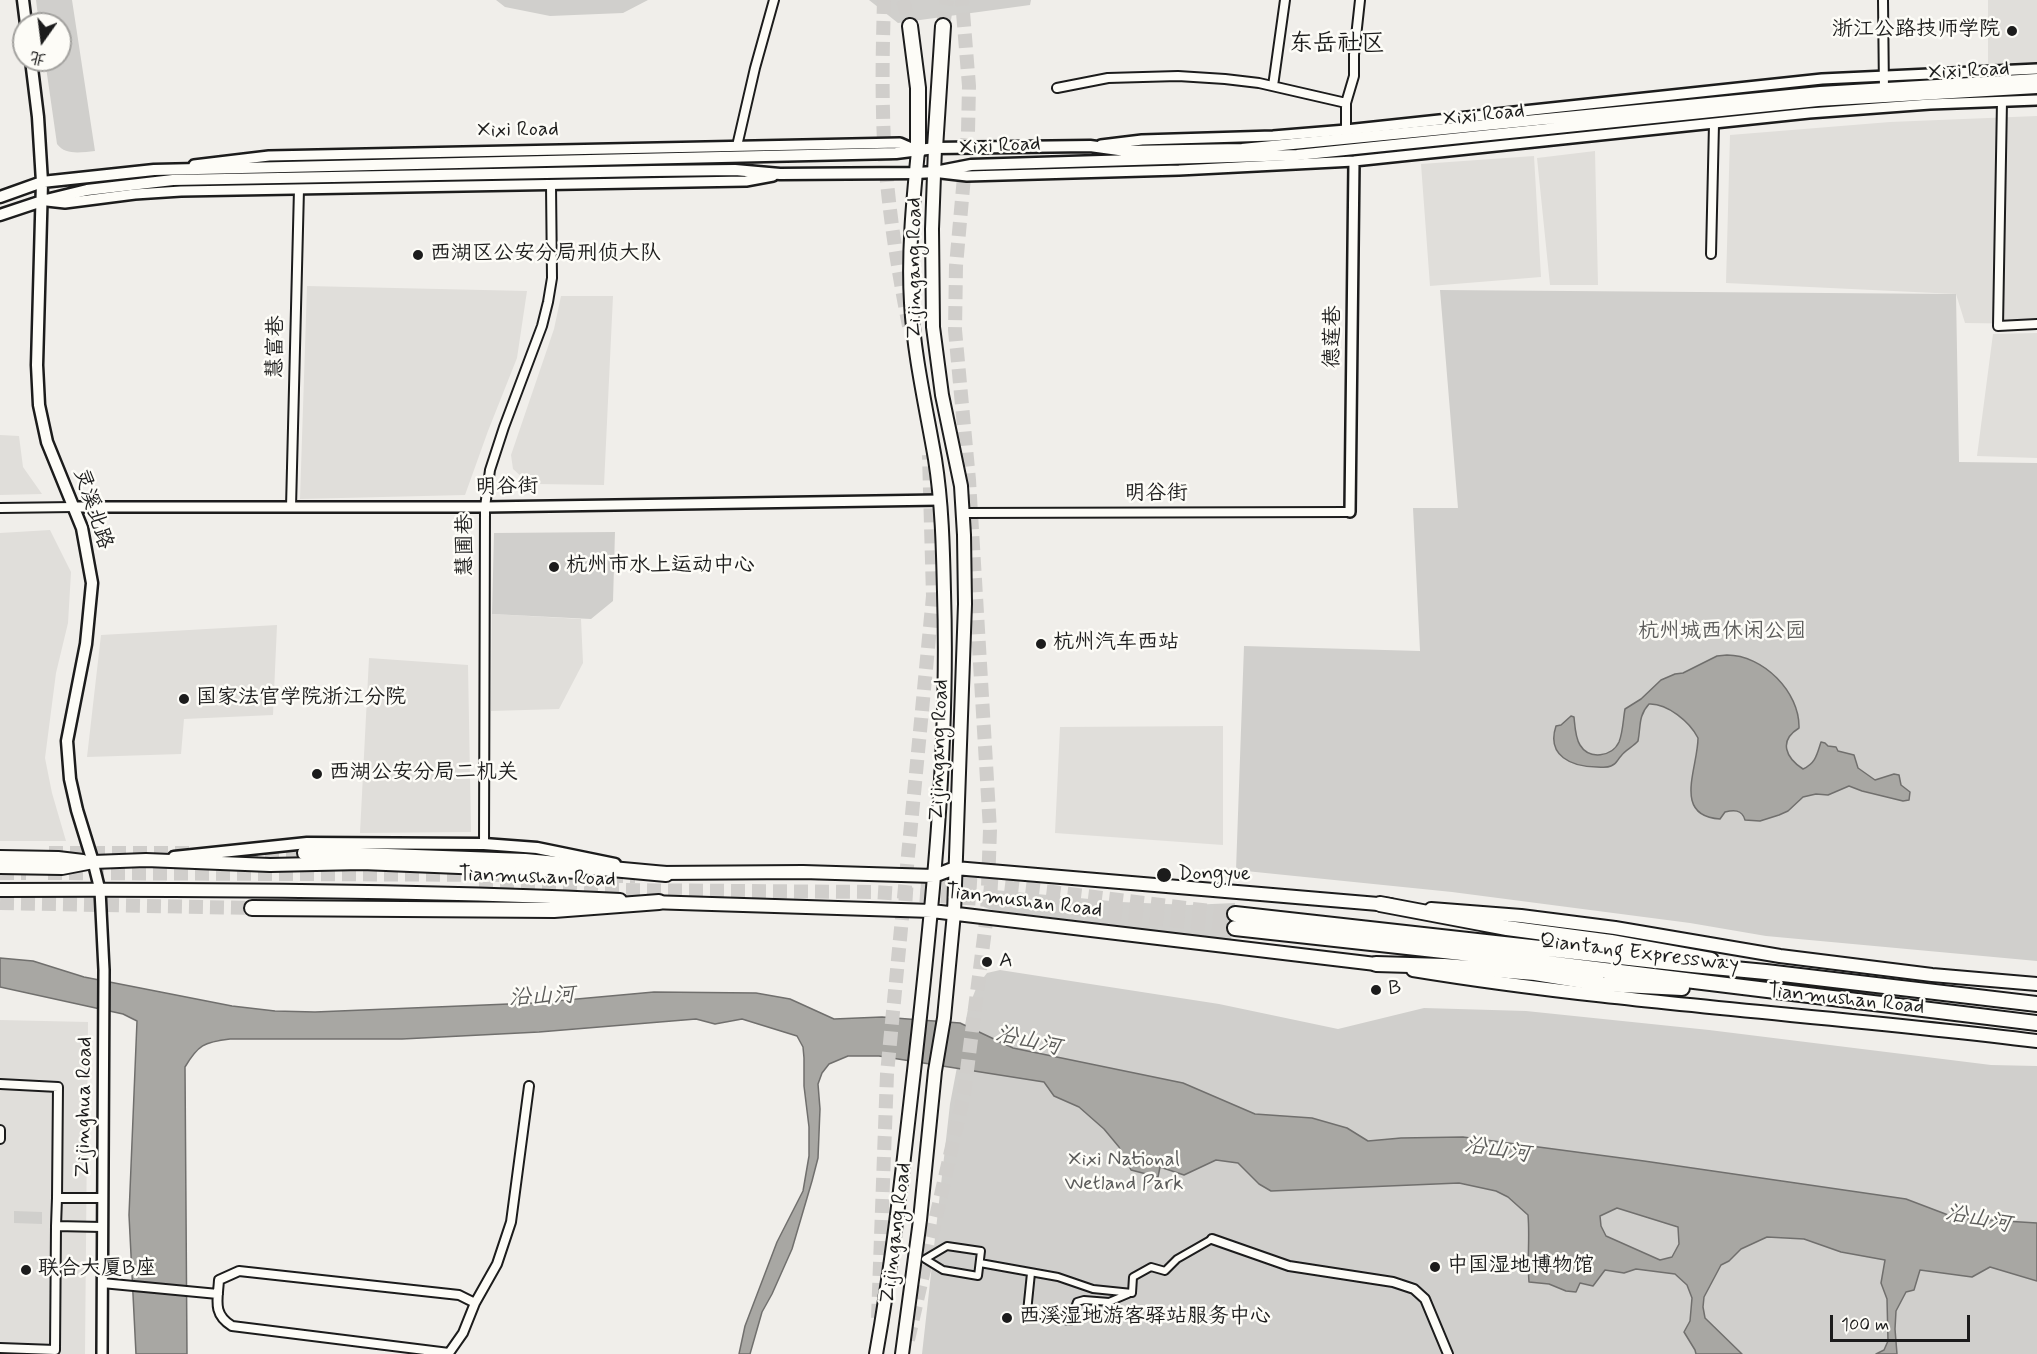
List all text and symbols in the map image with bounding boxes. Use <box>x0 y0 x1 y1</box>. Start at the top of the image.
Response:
north arrow <box>12 12 72 72</box>
place label: 浙江公路技师学院 <box>1832 18 2000 44</box>
marker: 浙江公路技师学院 <box>2005 24 2019 38</box>
district label: 东岳社区 <box>1289 31 1385 59</box>
text: 北 <box>28 46 48 70</box>
street label: Xixi Road <box>1928 57 2010 87</box>
street label: Xixi Road <box>1442 99 1526 133</box>
street label: Xixi Road <box>477 118 559 144</box>
street label: Xixi Road <box>959 132 1041 162</box>
street label: Zijingang Road <box>903 197 929 339</box>
place label: 西湖区公安分局刑侦大队 <box>430 242 661 268</box>
marker: 西湖区公安分局刑侦大队 <box>411 248 425 262</box>
street label: 德莲巷 <box>1321 305 1347 369</box>
street label: 慧富巷 <box>264 315 290 379</box>
street label: 灵溪北路 <box>67 465 117 553</box>
street label: 明谷街 <box>475 475 539 501</box>
street label: 明谷街 <box>1125 482 1187 508</box>
street label: 慧圃巷 <box>454 514 480 576</box>
place label: 杭州市水上运动中心 <box>566 554 755 580</box>
marker: 杭州市水上运动中心 <box>547 560 561 574</box>
park label: 杭州城西休闲公园 <box>1638 620 1806 646</box>
place label: 杭州汽车西站 <box>1053 631 1179 657</box>
marker: 杭州汽车西站 <box>1034 637 1048 651</box>
street label: Zijingang Road <box>925 679 955 821</box>
place label: 国家法官学院浙江分院 <box>196 686 406 712</box>
marker: 国家法官学院浙江分院 <box>177 692 191 706</box>
place label: 西湖公安分局二机关 <box>329 761 518 787</box>
marker: 西湖公安分局二机关 <box>310 767 324 781</box>
place label: Dongyue <box>1178 862 1251 888</box>
street label: Tianmushan Road <box>458 863 616 893</box>
marker: Dongyue <box>1155 866 1173 884</box>
street label: Tianmushan Road <box>944 880 1104 924</box>
street label: Qiantang Expressway <box>1538 929 1740 979</box>
place label: A <box>999 949 1013 975</box>
marker: A <box>980 955 994 969</box>
place label: B <box>1388 977 1401 1003</box>
street label: Tianmushan Road <box>1766 979 1926 1021</box>
water label: 沿山河 <box>508 983 576 1013</box>
marker: B <box>1369 983 1383 997</box>
water label: 沿山河 <box>993 1022 1063 1062</box>
street label: Zijinghua Road <box>71 1036 99 1178</box>
water label: 沿山河 <box>1462 1133 1532 1169</box>
park label: Xixi National Wetland Park <box>1065 1148 1183 1198</box>
street label: Zijingang Road <box>876 1161 918 1305</box>
water label: 沿山河 <box>1943 1201 2013 1239</box>
place label: 中国湿地博物馆 <box>1447 1254 1594 1280</box>
place label: 联合大厦B座 <box>38 1257 156 1283</box>
marker: 中国湿地博物馆 <box>1428 1260 1442 1274</box>
marker: 联合大厦B座 <box>19 1263 33 1277</box>
scale bar <box>1833 1303 1972 1341</box>
place label: 西溪湿地游客驿站服务中心 <box>1019 1305 1271 1331</box>
marker: 西溪湿地游客驿站服务中心 <box>1000 1311 1014 1325</box>
text: 100 m <box>1841 1313 1889 1337</box>

